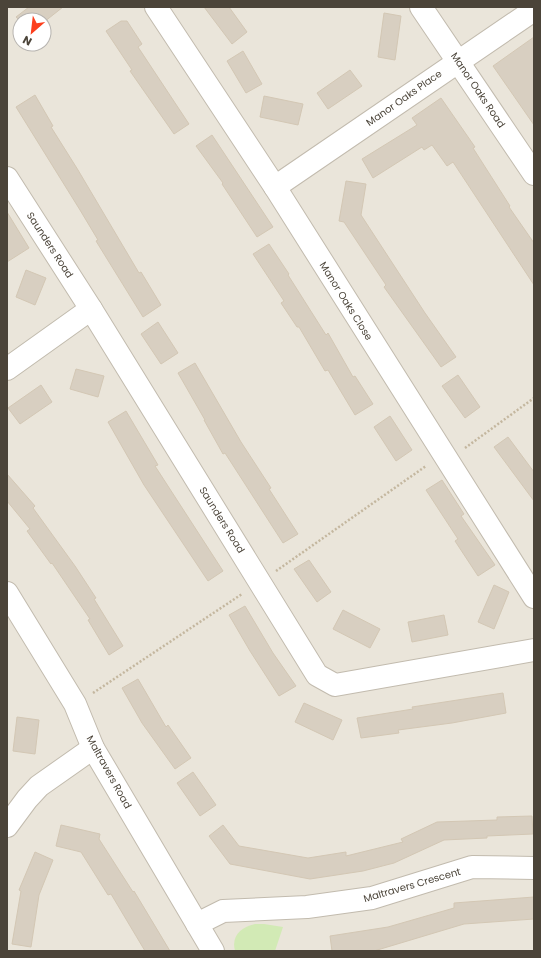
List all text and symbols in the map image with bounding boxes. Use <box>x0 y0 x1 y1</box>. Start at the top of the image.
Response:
north arrow <box>12 12 52 52</box>
text: N <box>20 32 35 50</box>
street label: Manor Oaks Road <box>447 49 509 131</box>
street label: Manor Oaks Place <box>363 66 445 130</box>
street label: Saunders Road <box>23 209 77 281</box>
street label: Manor Oaks Close <box>316 259 376 343</box>
street label: Saunders Road <box>195 484 249 556</box>
street label: Maltravers Road <box>83 733 135 811</box>
street label: Maltravers Crescent <box>362 864 463 906</box>

